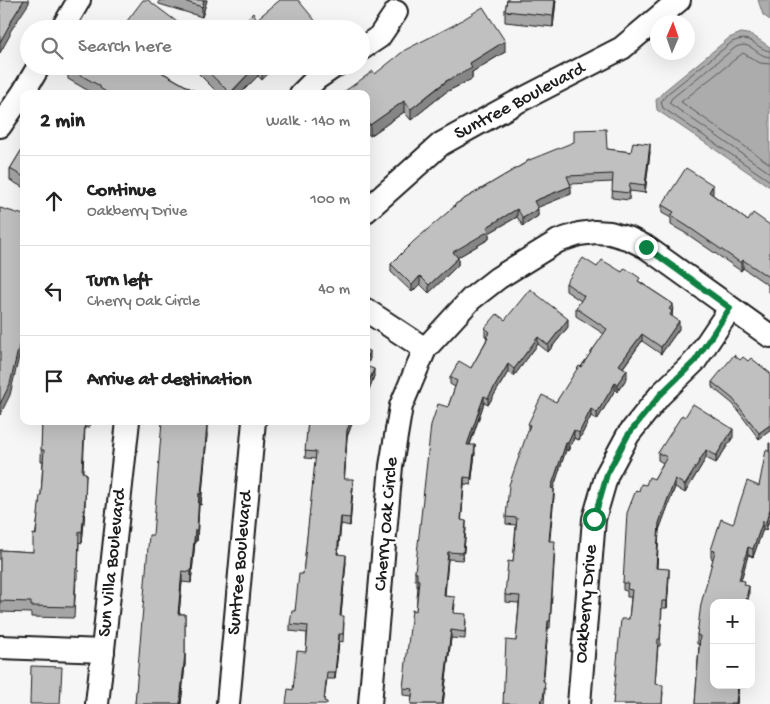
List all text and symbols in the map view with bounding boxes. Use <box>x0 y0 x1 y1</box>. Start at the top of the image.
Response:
north arrow <box>650 15 695 60</box>
search box <box>20 20 370 75</box>
icon: search <box>38 34 66 62</box>
text: Search here <box>78 36 172 59</box>
street label: Suntree Boulevard <box>451 57 591 146</box>
text: 2 min <box>40 110 85 135</box>
text: Walk · 140 m <box>266 113 350 132</box>
text: Continue <box>87 180 156 203</box>
icon: ahead <box>40 187 68 215</box>
text: 100 m <box>310 191 350 210</box>
text: Oakberry Drive <box>87 203 187 222</box>
route end <box>635 236 658 259</box>
text: Turn left <box>87 270 151 293</box>
icon: left <box>40 277 68 305</box>
text: 40 m <box>318 281 350 300</box>
text: Cherry Oak Circle <box>87 293 200 312</box>
icon: arrive <box>40 367 68 395</box>
text: Arrive at destination <box>87 369 251 392</box>
street label: Cherry Oak Circle <box>370 456 404 592</box>
street label: Sun Villa Boulevard <box>94 486 132 638</box>
street label: Suntree Boulevard <box>223 488 259 636</box>
route start <box>583 508 606 531</box>
street label: Oakberry Drive <box>570 544 604 664</box>
map controls <box>710 599 755 689</box>
button: + <box>710 599 755 644</box>
button: − <box>710 644 755 689</box>

